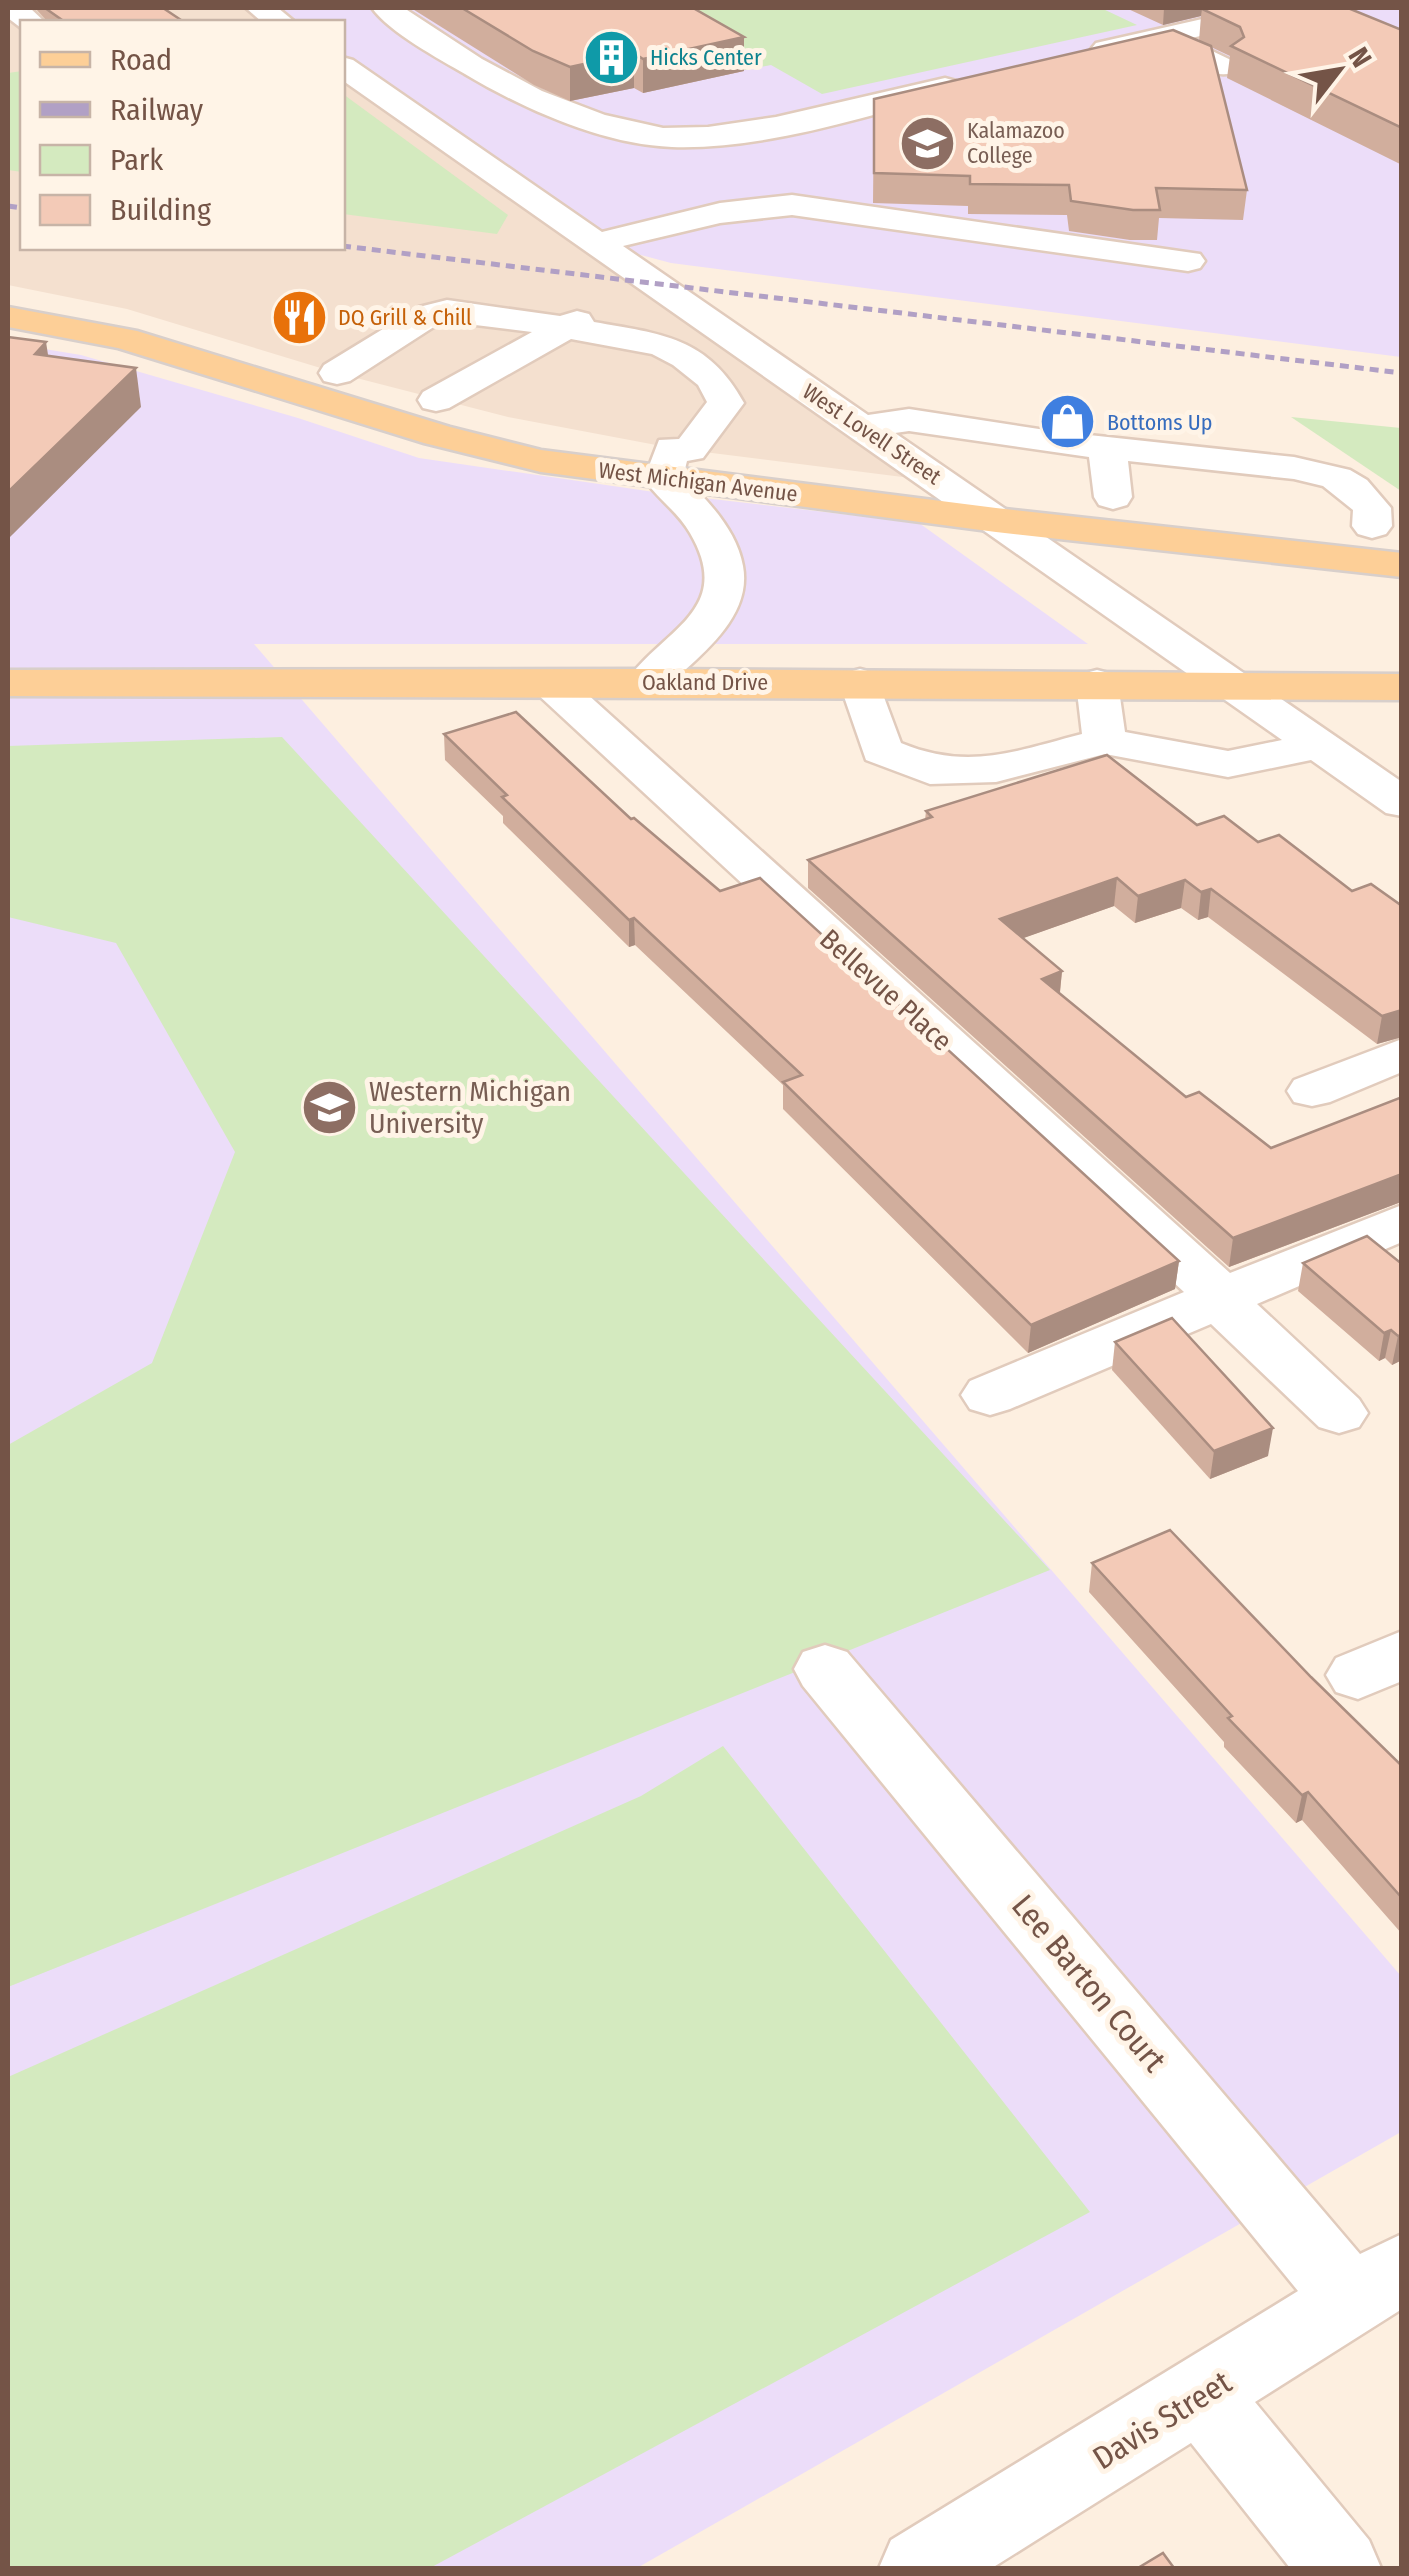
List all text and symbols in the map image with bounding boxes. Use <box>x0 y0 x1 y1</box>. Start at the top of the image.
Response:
legend <box>20 20 345 250</box>
north arrow <box>1289 20 1389 120</box>
building icon: Hicks Center <box>581 27 641 87</box>
text: Road <box>110 42 172 78</box>
text: N <box>1342 42 1378 73</box>
place label: Hicks Center <box>650 44 762 71</box>
text: Railway <box>110 92 204 128</box>
school or university icon: Kalamazoo College <box>898 113 958 173</box>
place label: Kalamazoo College <box>967 117 1065 169</box>
text: Park <box>110 142 163 178</box>
text: Building <box>110 192 212 228</box>
restaurant icon: DQ Grill & Chill <box>269 287 329 347</box>
place label: DQ Grill & Chill <box>338 304 472 331</box>
street label: West Lovell Street <box>798 378 947 491</box>
shop icon: Bottoms Up <box>1038 392 1098 452</box>
place label: Bottoms Up <box>1107 409 1212 436</box>
street label: West Michigan Avenue <box>597 456 799 508</box>
street label: Oakland Drive <box>642 669 768 696</box>
street label: Bellevue Place <box>813 922 959 1058</box>
place label: Western Michigan University <box>369 1075 571 1140</box>
school or university icon: Western Michigan University <box>300 1077 360 1137</box>
street label: Lee Barton Court <box>1004 1887 1174 2079</box>
street label: Davis Street <box>1086 2362 1239 2477</box>

